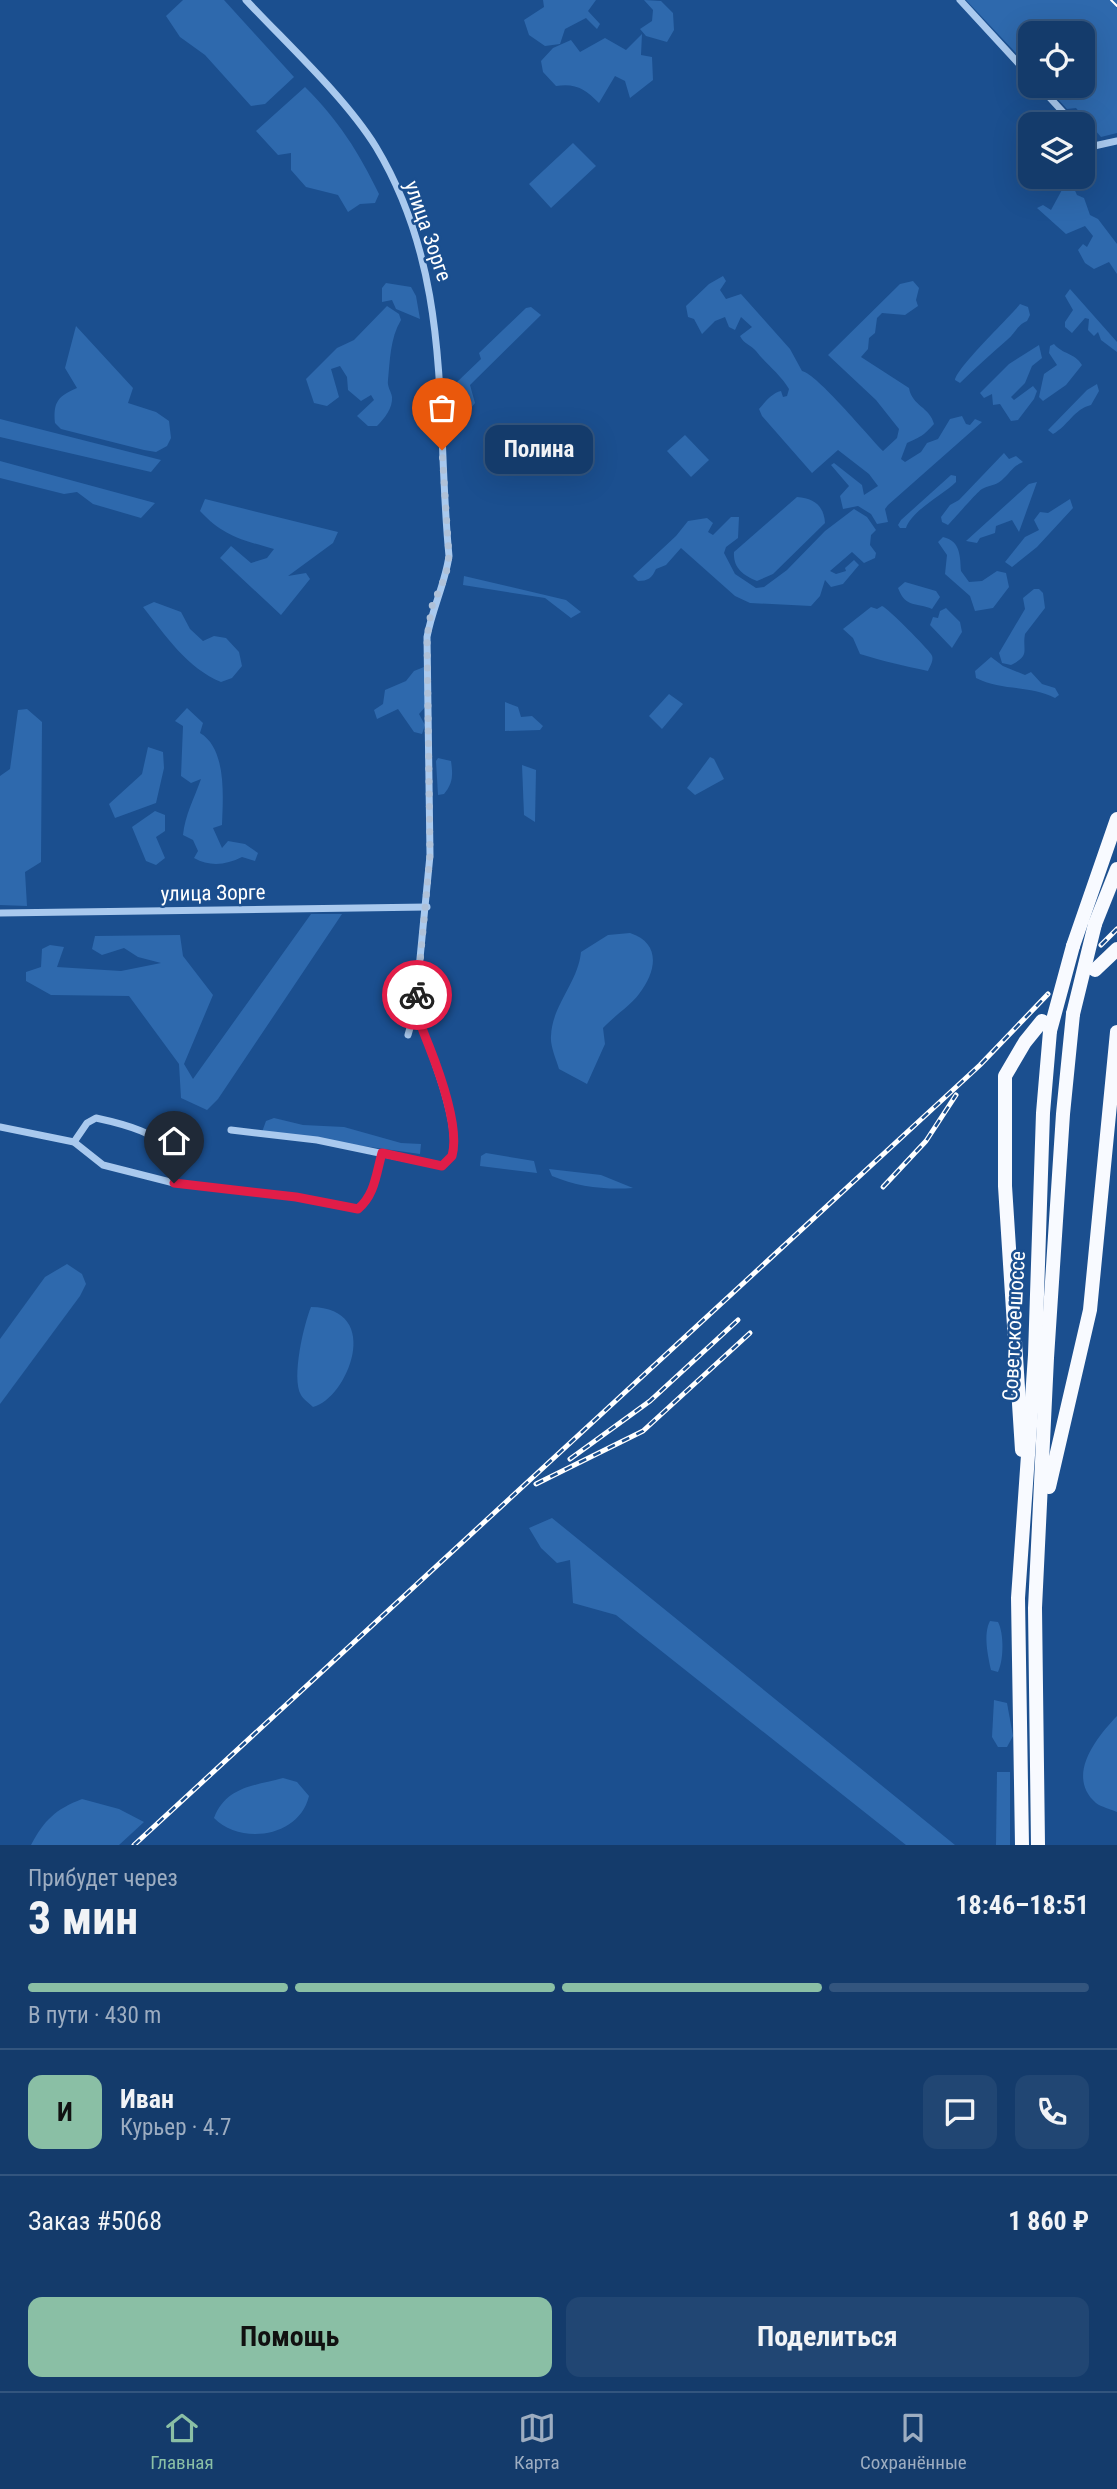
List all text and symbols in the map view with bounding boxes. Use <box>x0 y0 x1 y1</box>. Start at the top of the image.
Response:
map controls <box>1018 21 1095 189</box>
button: locate <box>1018 21 1095 98</box>
button: layers <box>1018 112 1095 189</box>
street label: улица Зорге <box>400 178 456 285</box>
pin <box>412 378 472 450</box>
icon: bag <box>423 389 461 427</box>
callout: Полина <box>484 426 592 475</box>
text: Полина <box>504 436 574 463</box>
street label: улица Зорге <box>160 880 266 906</box>
courier <box>382 960 452 1030</box>
icon: bike <box>398 976 436 1014</box>
pin <box>144 1111 204 1183</box>
icon: home <box>155 1122 193 1160</box>
street label: Советское шоссе <box>998 1250 1030 1402</box>
text: Прибудет через <box>28 1865 178 1892</box>
text: 18:46–18:51 <box>955 1890 1089 1920</box>
text: 3 мин <box>28 1891 138 1945</box>
text: В пути · 430 m <box>28 2002 161 2029</box>
button: chat <box>923 2075 997 2149</box>
button: phone <box>1015 2075 1089 2149</box>
text: Иван <box>120 2084 174 2114</box>
text: И <box>57 2097 73 2127</box>
text: Курьер · 4.7 <box>120 2114 231 2141</box>
text: Заказ #5068 <box>28 2206 162 2236</box>
text: 1 860 ₽ <box>1008 2206 1089 2236</box>
button: Помощь <box>28 2297 552 2377</box>
button: Поделиться <box>566 2297 1089 2377</box>
tab: Главная <box>150 2409 214 2474</box>
tab: Карта <box>514 2409 560 2474</box>
tab: Сохранённые <box>860 2409 967 2474</box>

